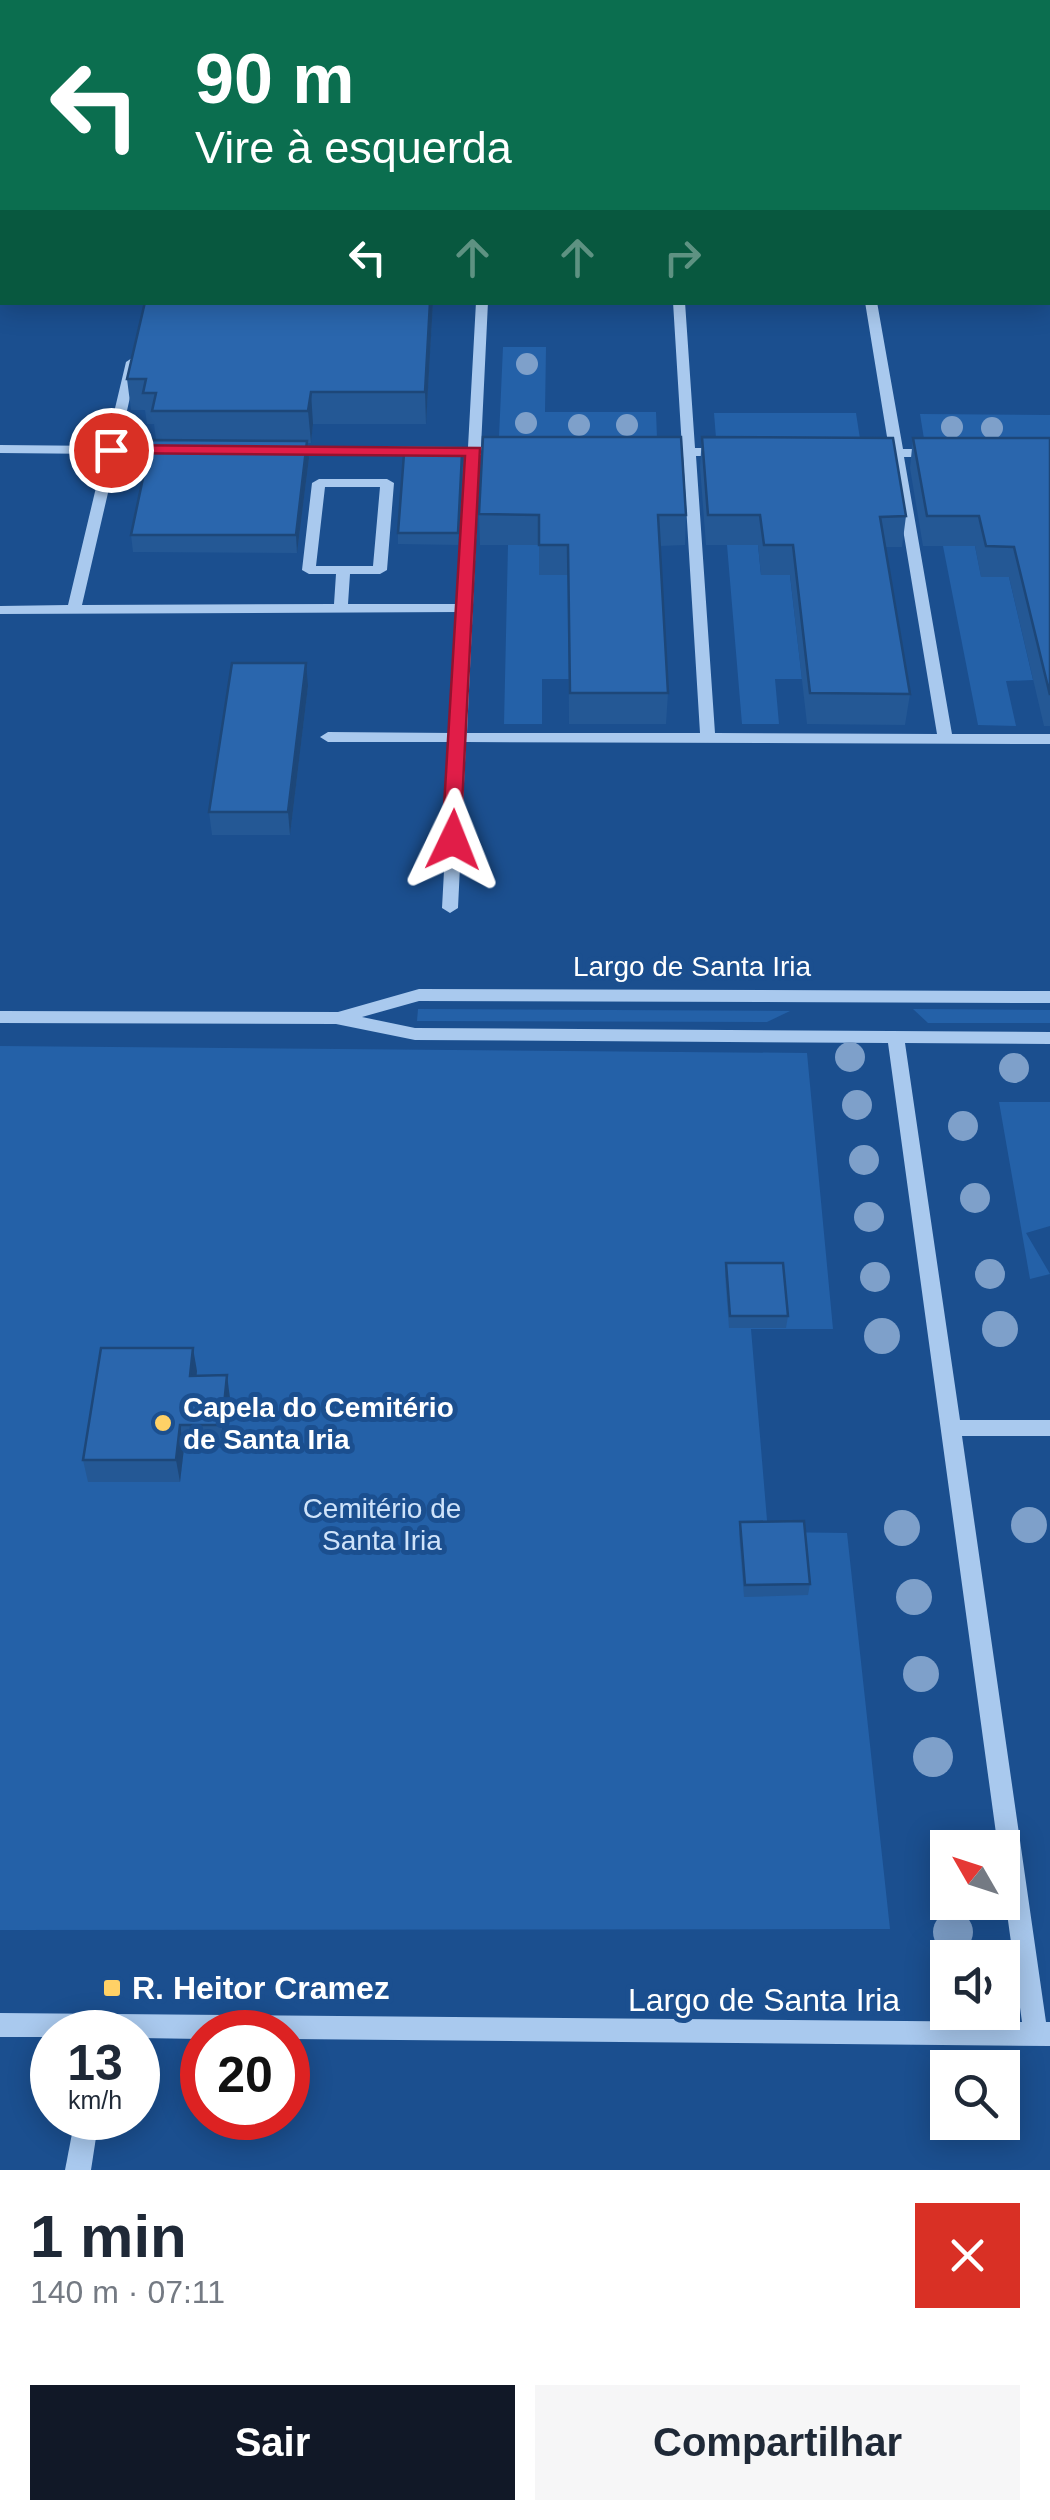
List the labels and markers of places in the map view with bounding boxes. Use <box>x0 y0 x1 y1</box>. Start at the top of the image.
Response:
pin <box>69 408 154 493</box>
place label: Capela do Cemitério de Santa Iria <box>183 1392 454 1455</box>
marker: Capela do Cemitério de Santa Iria <box>152 1412 174 1434</box>
place label: R. Heitor Cramez <box>132 1970 390 2006</box>
marker: R. Heitor Cramez <box>101 1977 123 1999</box>

